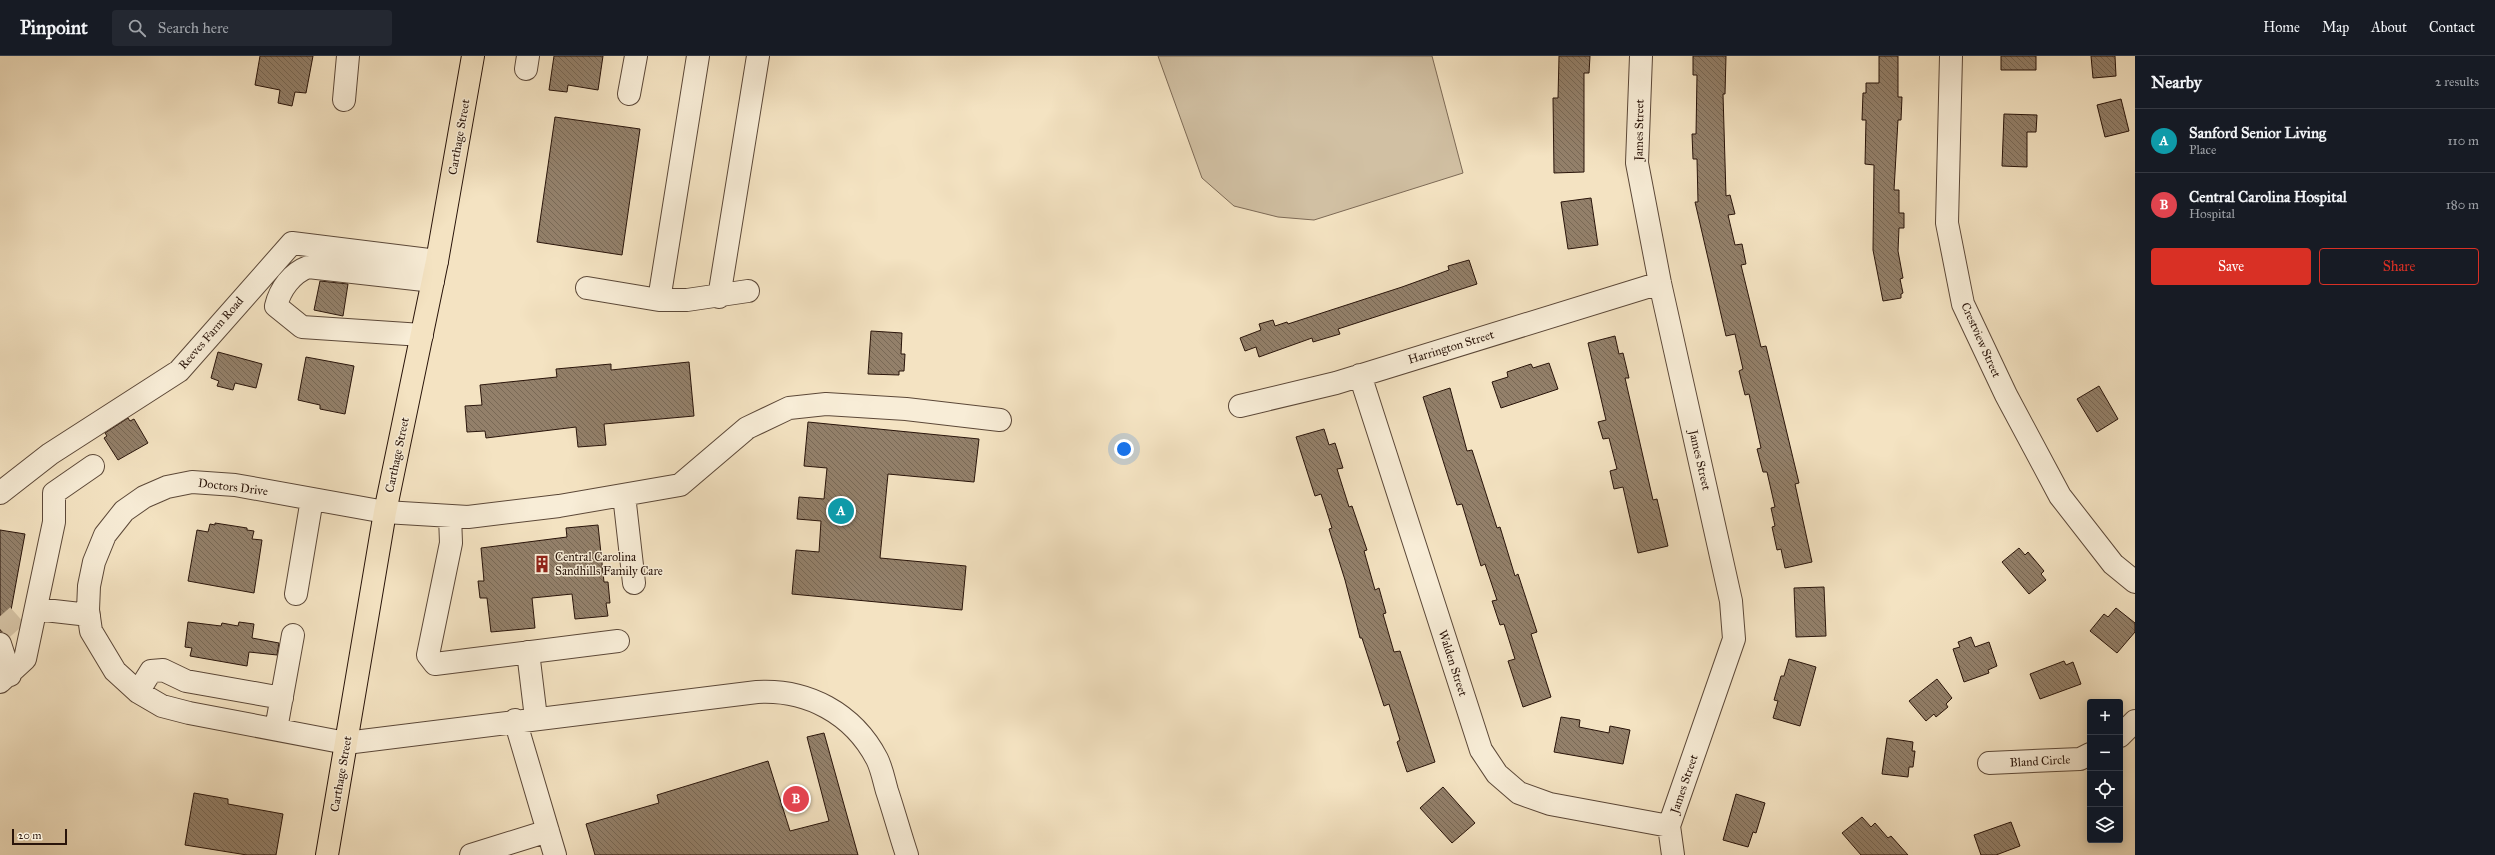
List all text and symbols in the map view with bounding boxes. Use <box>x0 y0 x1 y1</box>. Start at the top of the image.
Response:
search box <box>112 10 392 46</box>
text: Pinpoint <box>20 16 88 39</box>
icon: search <box>126 17 148 39</box>
text: Search here <box>158 19 229 37</box>
text: Home <box>2263 19 2300 36</box>
text: Map <box>2322 19 2349 36</box>
text: About <box>2371 19 2407 36</box>
text: Contact <box>2429 19 2475 36</box>
text: Nearby <box>2151 72 2202 93</box>
text: 2 results <box>2435 74 2479 90</box>
street label: Carthage Street <box>445 97 474 176</box>
street label: James Street <box>1631 98 1648 163</box>
text: Sanford Senior Living <box>2189 124 2326 142</box>
text: A <box>2160 133 2168 149</box>
text: 110 m <box>2447 133 2479 149</box>
text: Place <box>2189 142 2216 158</box>
text: Central Carolina Hospital <box>2189 188 2347 206</box>
text: B <box>2160 197 2168 213</box>
text: 180 m <box>2446 197 2479 213</box>
text: Hospital <box>2189 206 2235 222</box>
button: Save <box>2151 248 2311 285</box>
button: Share <box>2319 248 2479 285</box>
street label: Reeves Farm Road <box>176 294 246 372</box>
street label: Crestview Street <box>1958 300 2004 380</box>
street label: Harrington Street <box>1406 327 1497 368</box>
street label: Carthage Street <box>382 415 413 494</box>
street label: James Street <box>1685 427 1714 492</box>
your location <box>1114 439 1134 459</box>
street label: Doctors Drive <box>197 476 269 498</box>
pin: A <box>828 496 854 526</box>
place label: Central Carolina Sandhills Family Care <box>555 550 663 578</box>
building icon: Central Carolina Sandhills Family Care <box>532 554 552 574</box>
street label: Walden Street <box>1436 628 1471 699</box>
map controls <box>2087 699 2123 843</box>
button: + <box>2087 699 2123 735</box>
street label: Carthage Street <box>327 734 356 813</box>
button: − <box>2087 735 2123 771</box>
street label: James Street <box>1667 752 1702 818</box>
street label: Bland Circle <box>2009 752 2071 770</box>
button: locate <box>2087 771 2123 807</box>
pin: B <box>783 784 809 814</box>
button: layers <box>2087 807 2123 843</box>
scale bar <box>12 827 67 846</box>
text: 20 m <box>18 829 41 842</box>

